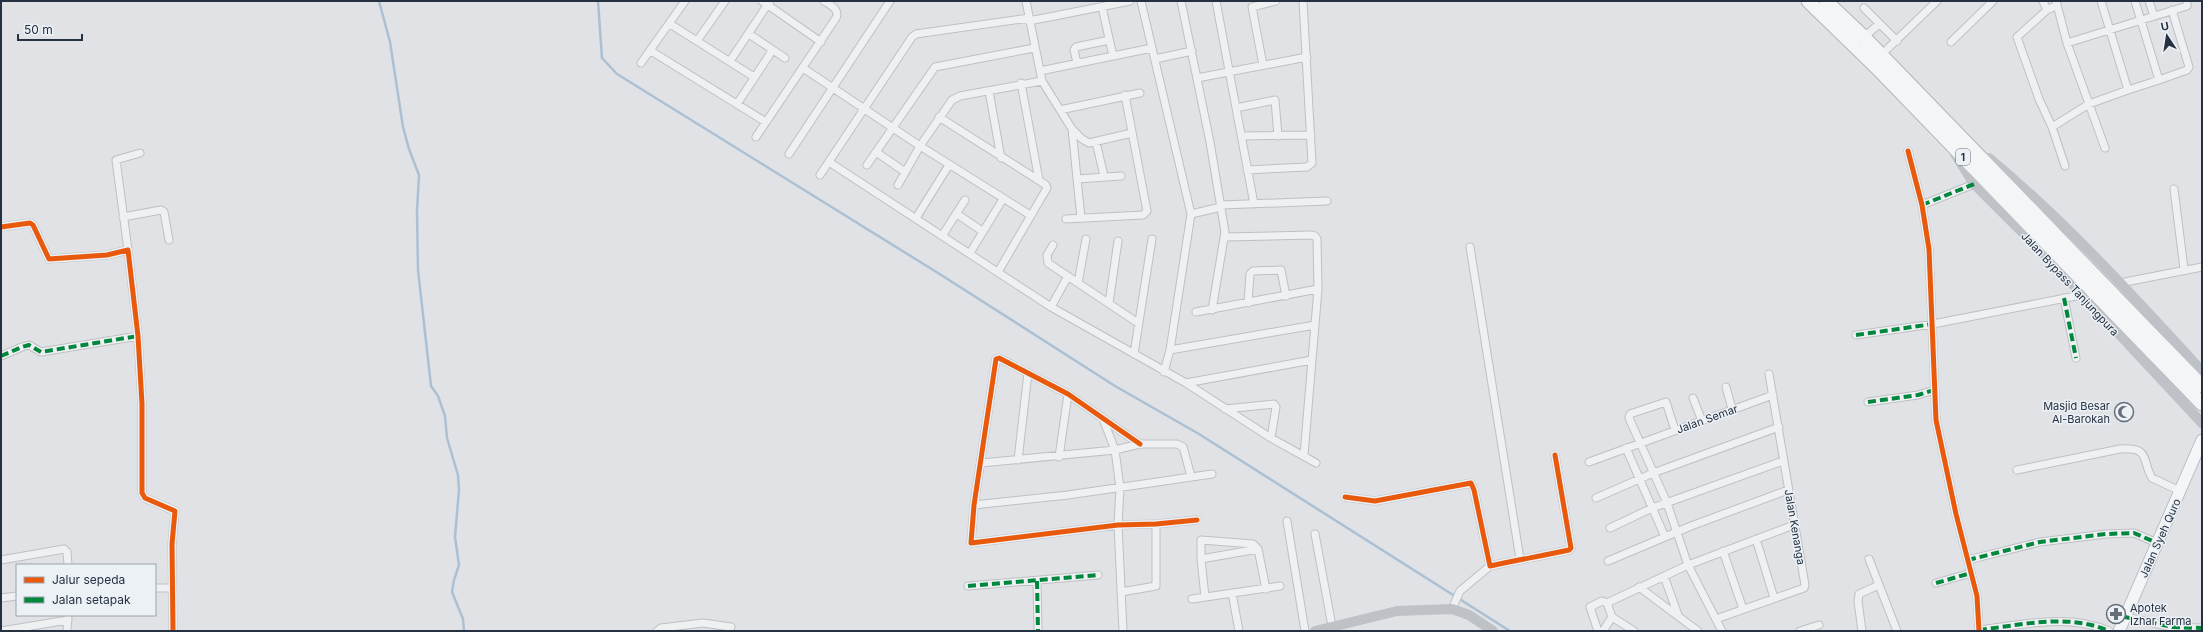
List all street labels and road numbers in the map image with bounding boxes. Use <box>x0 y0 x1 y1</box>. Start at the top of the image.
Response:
road number: 1 <box>1956 149 1970 165</box>
street label: Jalan Bypass Tanjungpura <box>2018 229 2122 339</box>
street label: Jalan Semar <box>1674 401 1740 437</box>
street label: Jalan Kenanga <box>1781 488 1809 566</box>
street label: Jalan Syeh Quro <box>2136 496 2184 580</box>

